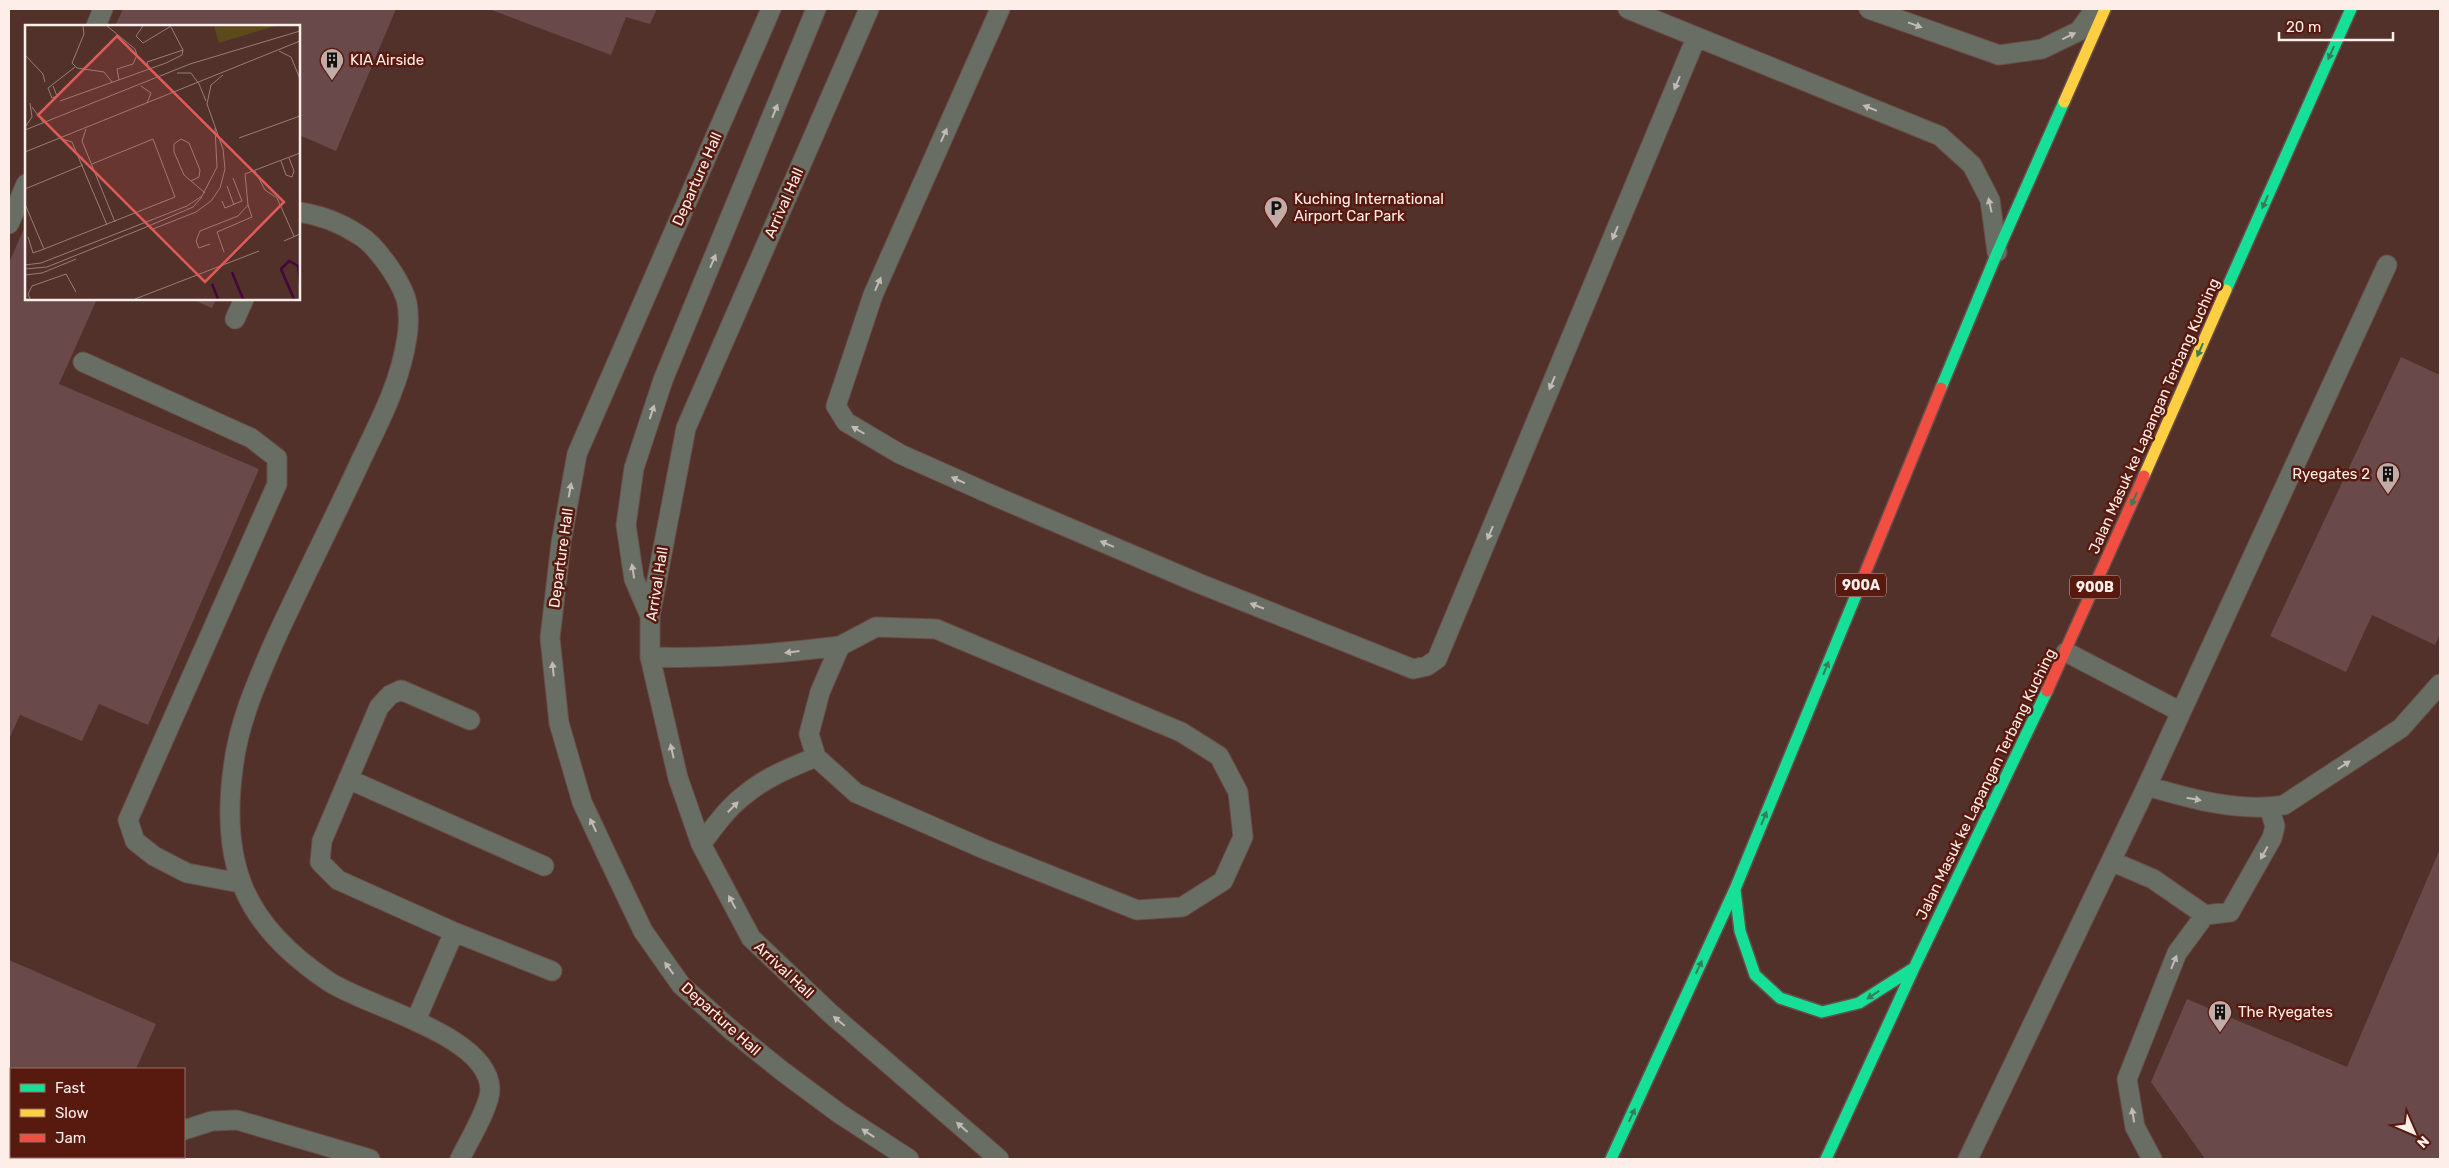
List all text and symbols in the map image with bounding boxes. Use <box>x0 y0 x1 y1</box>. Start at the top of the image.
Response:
scale bar <box>2279 10 2393 42</box>
text: 20 m <box>2286 18 2321 36</box>
one-way arrow <box>1908 21 1923 29</box>
inset map <box>25 25 300 300</box>
one-way arrow <box>2062 32 2076 40</box>
one-way arrow <box>2327 46 2335 60</box>
building icon: KIA Airside <box>319 47 345 81</box>
place label: KIA Airside <box>350 51 424 69</box>
one-way arrow <box>1673 76 1681 91</box>
one-way arrow <box>771 104 779 118</box>
one-way arrow <box>1863 104 1877 112</box>
one-way arrow <box>941 128 949 142</box>
street label: Departure Hall <box>668 129 726 229</box>
street label: Arrival Hall <box>761 165 807 241</box>
place label: Kuching International Airport Car Park <box>1294 190 1444 225</box>
parking icon: Kuching International Airport Car Park <box>1263 195 1289 229</box>
one-way arrow <box>2261 195 2269 209</box>
one-way arrow <box>1986 198 1994 213</box>
one-way arrow <box>1610 226 1618 240</box>
one-way arrow <box>709 254 717 269</box>
street label: Jalan Masuk ke Lapangan Terbang Kuching <box>2085 275 2223 557</box>
one-way arrow <box>875 277 883 291</box>
one-way arrow <box>2195 343 2203 357</box>
one-way arrow <box>1548 376 1556 391</box>
one-way arrow <box>649 405 657 420</box>
one-way arrow <box>852 425 865 434</box>
building icon: Ryegates 2 <box>2375 461 2401 495</box>
place label: Ryegates 2 <box>2292 465 2370 483</box>
one-way arrow <box>951 475 965 483</box>
one-way arrow <box>567 482 575 498</box>
one-way arrow <box>2129 492 2137 506</box>
street label: Departure Hall <box>545 507 577 609</box>
one-way arrow <box>1485 526 1493 540</box>
one-way arrow <box>1100 540 1114 548</box>
street label: Arrival Hall <box>642 546 672 622</box>
one-way arrow <box>629 562 637 578</box>
road number: 900A <box>1836 574 1886 596</box>
road number: 900B <box>2070 576 2120 598</box>
one-way arrow <box>1249 602 1264 610</box>
street label: Jalan Masuk ke Lapangan Terbang Kuching <box>1912 645 2060 923</box>
one-way arrow <box>783 648 799 656</box>
one-way arrow <box>549 660 557 676</box>
one-way arrow <box>1823 661 1831 675</box>
one-way arrow <box>668 744 676 759</box>
one-way arrow <box>2337 760 2350 770</box>
one-way arrow <box>2186 795 2202 803</box>
one-way arrow <box>727 801 739 813</box>
one-way arrow <box>1761 811 1769 825</box>
one-way arrow <box>589 818 597 832</box>
one-way arrow <box>2259 846 2268 859</box>
one-way arrow <box>728 894 736 909</box>
street label: Arrival Hall <box>750 938 818 1002</box>
one-way arrow <box>2170 954 2178 969</box>
one-way arrow <box>1696 960 1704 974</box>
one-way arrow <box>664 961 674 975</box>
street label: Departure Hall <box>678 979 764 1059</box>
one-way arrow <box>1866 990 1879 999</box>
building icon: The Ryegates <box>2207 999 2233 1033</box>
place label: The Ryegates <box>2238 1003 2333 1021</box>
one-way arrow <box>834 1015 846 1027</box>
legend <box>10 1068 185 1158</box>
text: Fast <box>55 1079 85 1097</box>
text: Slow <box>55 1104 88 1122</box>
one-way arrow <box>2128 1107 2136 1123</box>
one-way arrow <box>1628 1108 1636 1122</box>
north arrow <box>2389 1108 2439 1158</box>
one-way arrow <box>957 1121 969 1133</box>
one-way arrow <box>861 1128 875 1138</box>
text: Jam <box>55 1129 86 1147</box>
text: N <box>2413 1132 2432 1151</box>

